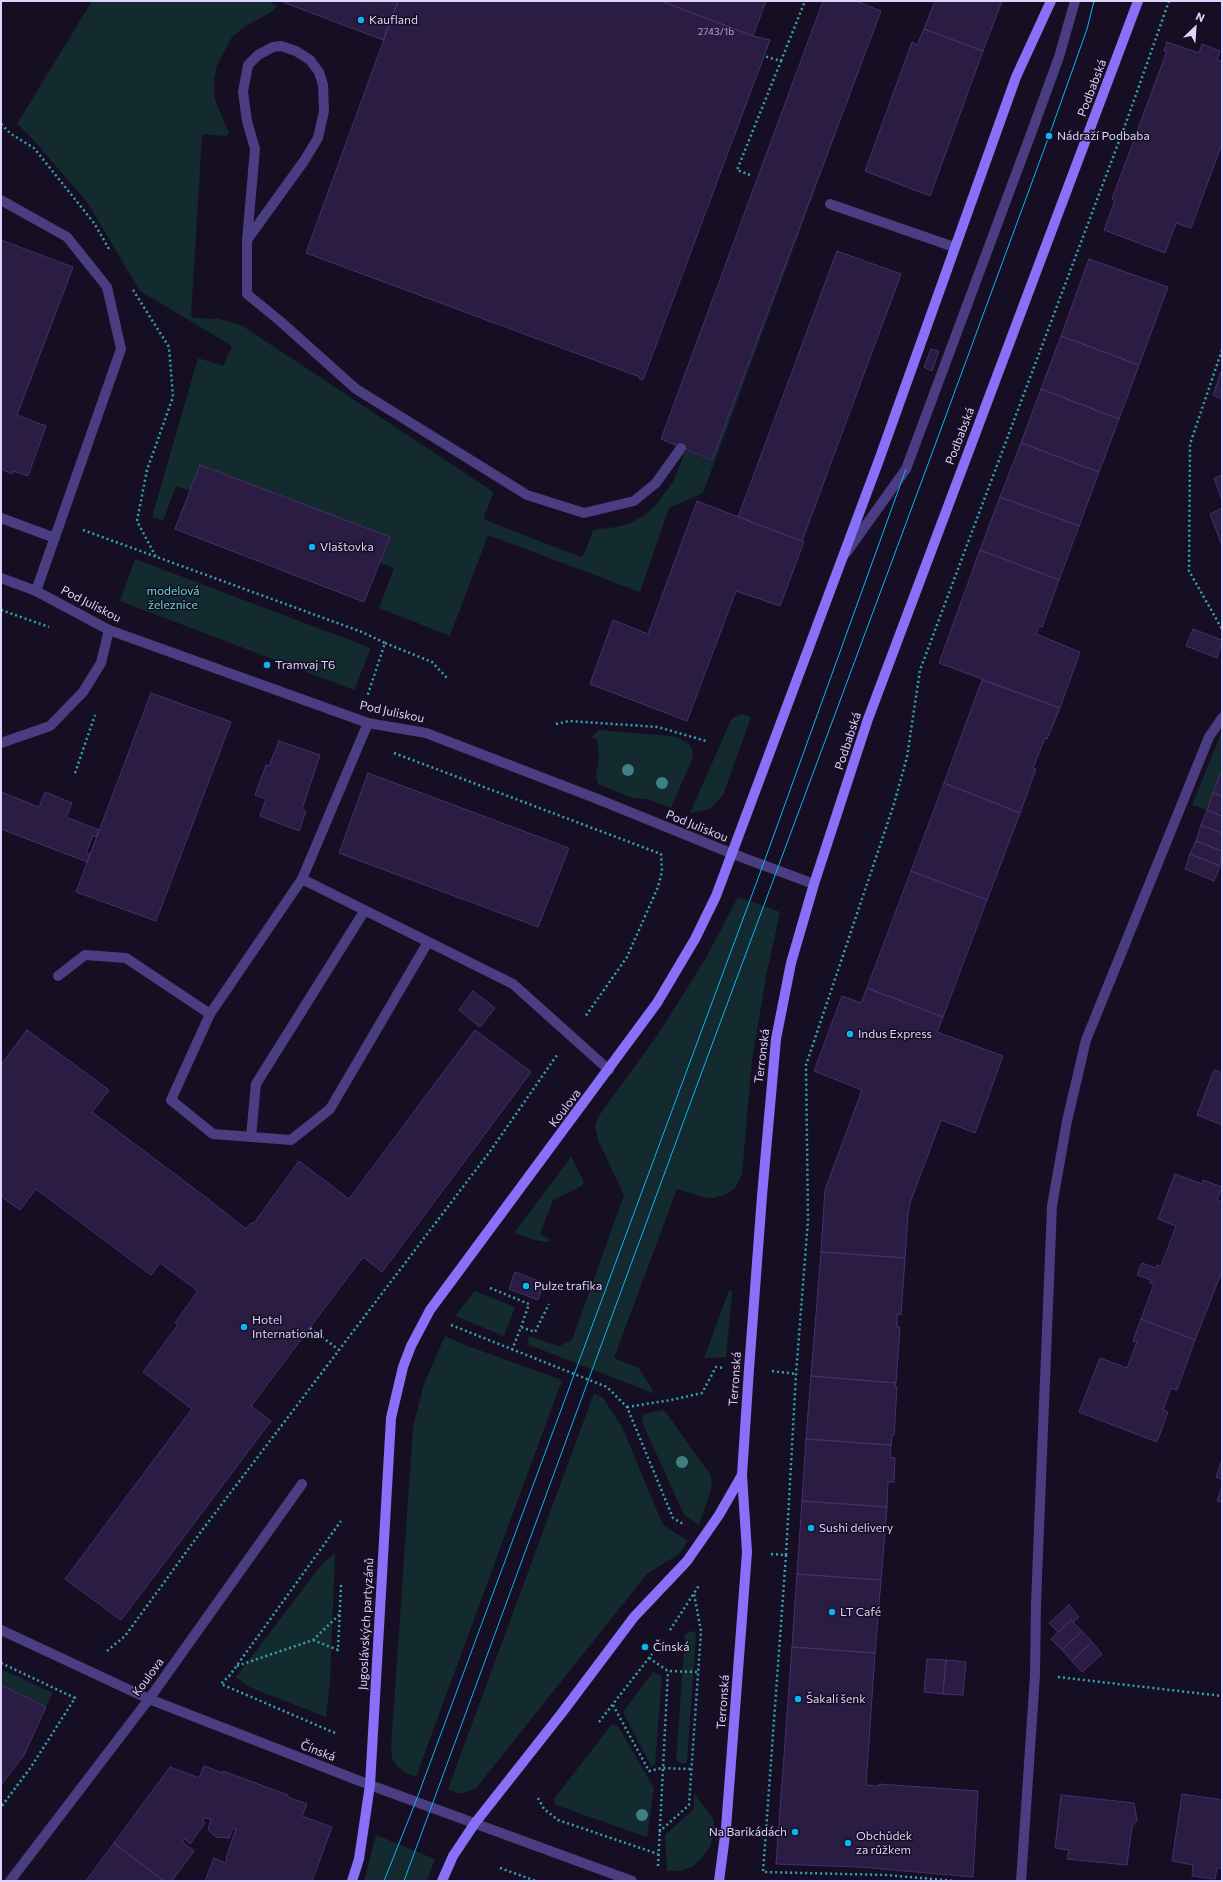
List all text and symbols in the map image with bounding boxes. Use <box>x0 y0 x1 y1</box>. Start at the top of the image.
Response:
north arrow <box>1175 8 1215 48</box>
text: N <box>1194 9 1207 24</box>
place label: Kaufland <box>369 13 418 27</box>
marker: Kaufland <box>356 15 366 25</box>
house number: 2743/1b <box>698 26 734 38</box>
street label: Podbabská <box>1075 57 1109 119</box>
place label: Nádraží Podbaba <box>1057 129 1150 143</box>
marker: Nádraží Podbaba <box>1044 131 1054 141</box>
street label: Podbabská <box>943 405 977 467</box>
place label: Vlaštovka <box>320 540 374 554</box>
marker: Vlaštovka <box>307 542 317 552</box>
street label: Pod Juliskou <box>59 583 123 625</box>
park label: modelová železnice <box>146 584 200 612</box>
place label: Tramvaj T6 <box>275 658 335 672</box>
marker: Tramvaj T6 <box>262 660 272 670</box>
street label: Pod Juliskou <box>358 698 426 726</box>
street label: Podbabská <box>832 710 864 772</box>
street label: Pod Juliskou <box>664 807 730 845</box>
place label: Indus Express <box>858 1027 932 1041</box>
street label: Terronská <box>752 1028 772 1084</box>
marker: Indus Express <box>845 1029 855 1039</box>
street label: Koulova <box>546 1086 584 1130</box>
place label: Pulze trafika <box>534 1279 602 1293</box>
marker: Pulze trafika <box>521 1281 531 1291</box>
place label: Hotel International <box>252 1313 323 1341</box>
marker: Hotel International <box>239 1322 249 1332</box>
street label: Terronská <box>726 1351 744 1407</box>
place label: Sushi delivery <box>819 1521 893 1535</box>
marker: Sushi delivery <box>806 1523 816 1533</box>
street label: Jugoslávských partyzánů <box>355 1557 377 1691</box>
place label: LT Café <box>840 1605 881 1619</box>
marker: LT Café <box>827 1607 837 1617</box>
place label: Čínská <box>653 1640 689 1654</box>
marker: Čínská <box>640 1642 650 1652</box>
street label: Koulova <box>129 1655 167 1699</box>
street label: Terronská <box>714 1674 732 1730</box>
place label: Šakalí šenk <box>806 1692 866 1706</box>
marker: Šakalí šenk <box>793 1694 803 1704</box>
street label: Čínská <box>298 1738 338 1764</box>
place label: Na Barikádách <box>709 1825 787 1839</box>
marker: Na Barikádách <box>790 1827 800 1837</box>
place label: Obchůdek za růžkem <box>856 1829 912 1857</box>
marker: Obchůdek za růžkem <box>843 1838 853 1848</box>

